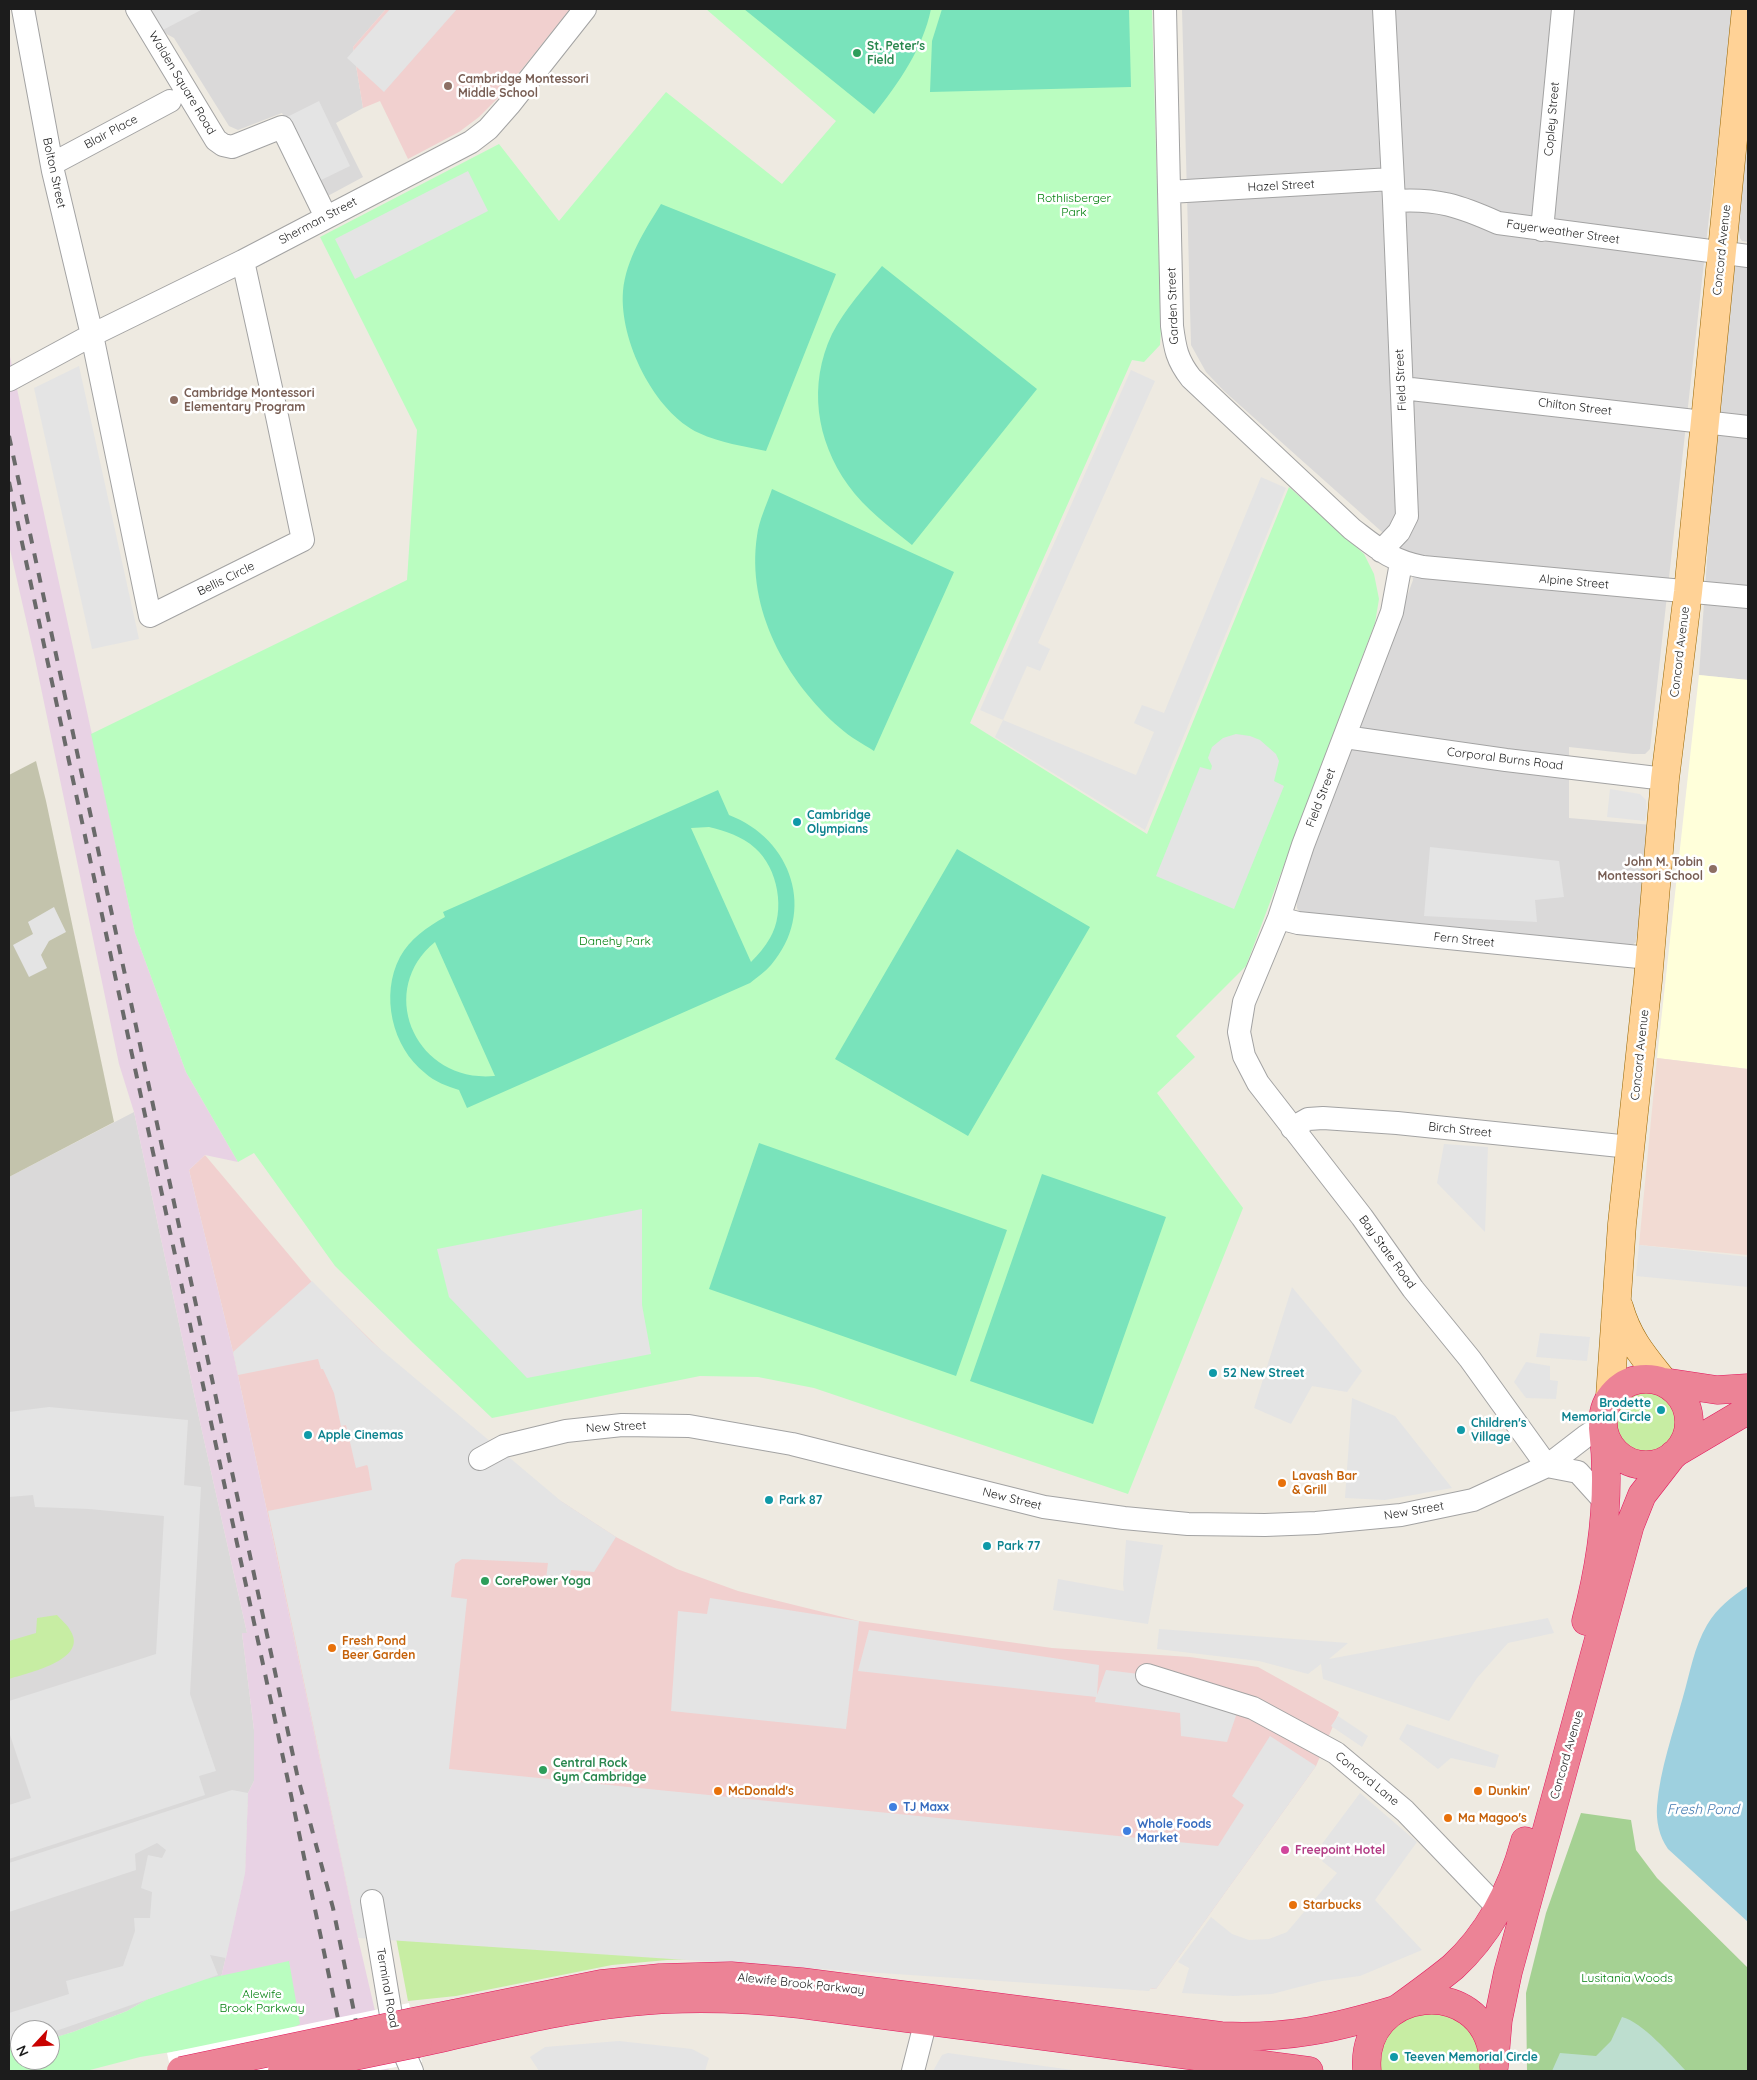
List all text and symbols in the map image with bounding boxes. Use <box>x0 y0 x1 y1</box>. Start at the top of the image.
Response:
street label: Walden Square Road <box>145 29 219 137</box>
place label: St. Peter's Field <box>867 39 925 67</box>
marker: St. Peter's Field <box>851 47 863 59</box>
place label: Cambridge Montessori Middle School <box>458 72 589 100</box>
marker: Cambridge Montessori Middle School <box>442 80 454 92</box>
street label: Copley Street <box>1542 81 1562 157</box>
street label: Blair Place <box>82 112 140 152</box>
street label: Bolton Street <box>39 136 69 210</box>
street label: Hazel Street <box>1247 177 1315 195</box>
park label: Rothlisberger Park <box>1037 191 1111 219</box>
street label: Sherman Street <box>277 194 359 248</box>
street label: Concord Avenue <box>1710 204 1734 296</box>
street label: Fayerweather Street <box>1506 217 1620 247</box>
street label: Garden Street <box>1164 267 1182 345</box>
street label: Field Street <box>1392 349 1410 411</box>
place label: Cambridge Montessori Elementary Program <box>184 386 315 414</box>
marker: Cambridge Montessori Elementary Program <box>168 394 180 406</box>
street label: Chilton Street <box>1537 395 1613 419</box>
street label: Bellis Circle <box>195 559 257 599</box>
street label: Alpine Street <box>1538 572 1610 592</box>
street label: Concord Avenue <box>1667 606 1693 698</box>
street label: Corporal Burns Road <box>1446 745 1564 773</box>
street label: Field Street <box>1303 766 1339 830</box>
place label: Cambridge Olympians <box>807 808 871 836</box>
marker: Cambridge Olympians <box>791 816 803 828</box>
place label: John M. Tobin Montessori School <box>1597 855 1703 883</box>
marker: John M. Tobin Montessori School <box>1707 863 1719 875</box>
street label: Fern Street <box>1433 930 1495 950</box>
park label: Danehy Park <box>579 934 651 948</box>
street label: Concord Avenue <box>1628 1009 1652 1101</box>
street label: Birch Street <box>1428 1120 1492 1140</box>
street label: Bay State Road <box>1356 1213 1418 1291</box>
place label: 52 New Street <box>1223 1366 1305 1380</box>
marker: 52 New Street <box>1207 1367 1219 1379</box>
place label: Brodette Memorial Circle <box>1562 1396 1651 1424</box>
marker: Brodette Memorial Circle <box>1655 1404 1667 1416</box>
place label: Children's Village <box>1471 1416 1527 1444</box>
street label: New Street <box>585 1418 647 1436</box>
marker: Children's Village <box>1455 1424 1467 1436</box>
place label: Apple Cinemas <box>318 1428 403 1442</box>
marker: Apple Cinemas <box>302 1429 314 1441</box>
place label: Lavash Bar & Grill <box>1292 1469 1357 1497</box>
marker: Lavash Bar & Grill <box>1276 1477 1288 1489</box>
street label: New Street <box>981 1485 1043 1513</box>
place label: Park 87 <box>779 1493 822 1507</box>
marker: Park 87 <box>763 1494 775 1506</box>
street label: New Street <box>1383 1499 1445 1523</box>
place label: Park 77 <box>997 1539 1040 1553</box>
marker: Park 77 <box>981 1540 993 1552</box>
place label: CorePower Yoga <box>495 1574 591 1588</box>
marker: CorePower Yoga <box>479 1575 491 1587</box>
place label: Fresh Pond Beer Garden <box>342 1634 415 1662</box>
marker: Fresh Pond Beer Garden <box>326 1642 338 1654</box>
street label: Concord Avenue <box>1547 1709 1587 1801</box>
street label: Concord Lane <box>1332 1749 1402 1809</box>
place label: Central Rock Gym Cambridge <box>553 1756 647 1784</box>
marker: Central Rock Gym Cambridge <box>537 1764 549 1776</box>
place label: McDonald's <box>728 1784 794 1798</box>
place label: Dunkin' <box>1488 1784 1530 1798</box>
marker: McDonald's <box>712 1785 724 1797</box>
marker: Dunkin' <box>1472 1785 1484 1797</box>
place label: TJ Maxx <box>903 1800 949 1814</box>
marker: TJ Maxx <box>887 1801 899 1813</box>
water label: Fresh Pond <box>1667 1802 1739 1818</box>
place label: Ma Magoo's <box>1458 1811 1527 1825</box>
marker: Ma Magoo's <box>1442 1812 1454 1824</box>
place label: Whole Foods Market <box>1137 1817 1211 1845</box>
marker: Whole Foods Market <box>1121 1825 1133 1837</box>
place label: Freepoint Hotel <box>1295 1843 1385 1857</box>
marker: Freepoint Hotel <box>1279 1844 1291 1856</box>
place label: Starbucks <box>1303 1898 1361 1912</box>
marker: Starbucks <box>1287 1899 1299 1911</box>
street label: Terminal Road <box>373 1947 401 2029</box>
street label: Alewife Brook Parkway <box>737 1970 865 1998</box>
park label: Lusitania Woods <box>1581 1971 1673 1985</box>
park label: Alewife Brook Parkway <box>220 1987 304 2015</box>
north arrow <box>10 2020 60 2070</box>
text: N <box>12 2042 33 2059</box>
place label: Teeven Memorial Circle <box>1404 2050 1538 2064</box>
marker: Teeven Memorial Circle <box>1388 2051 1400 2063</box>

